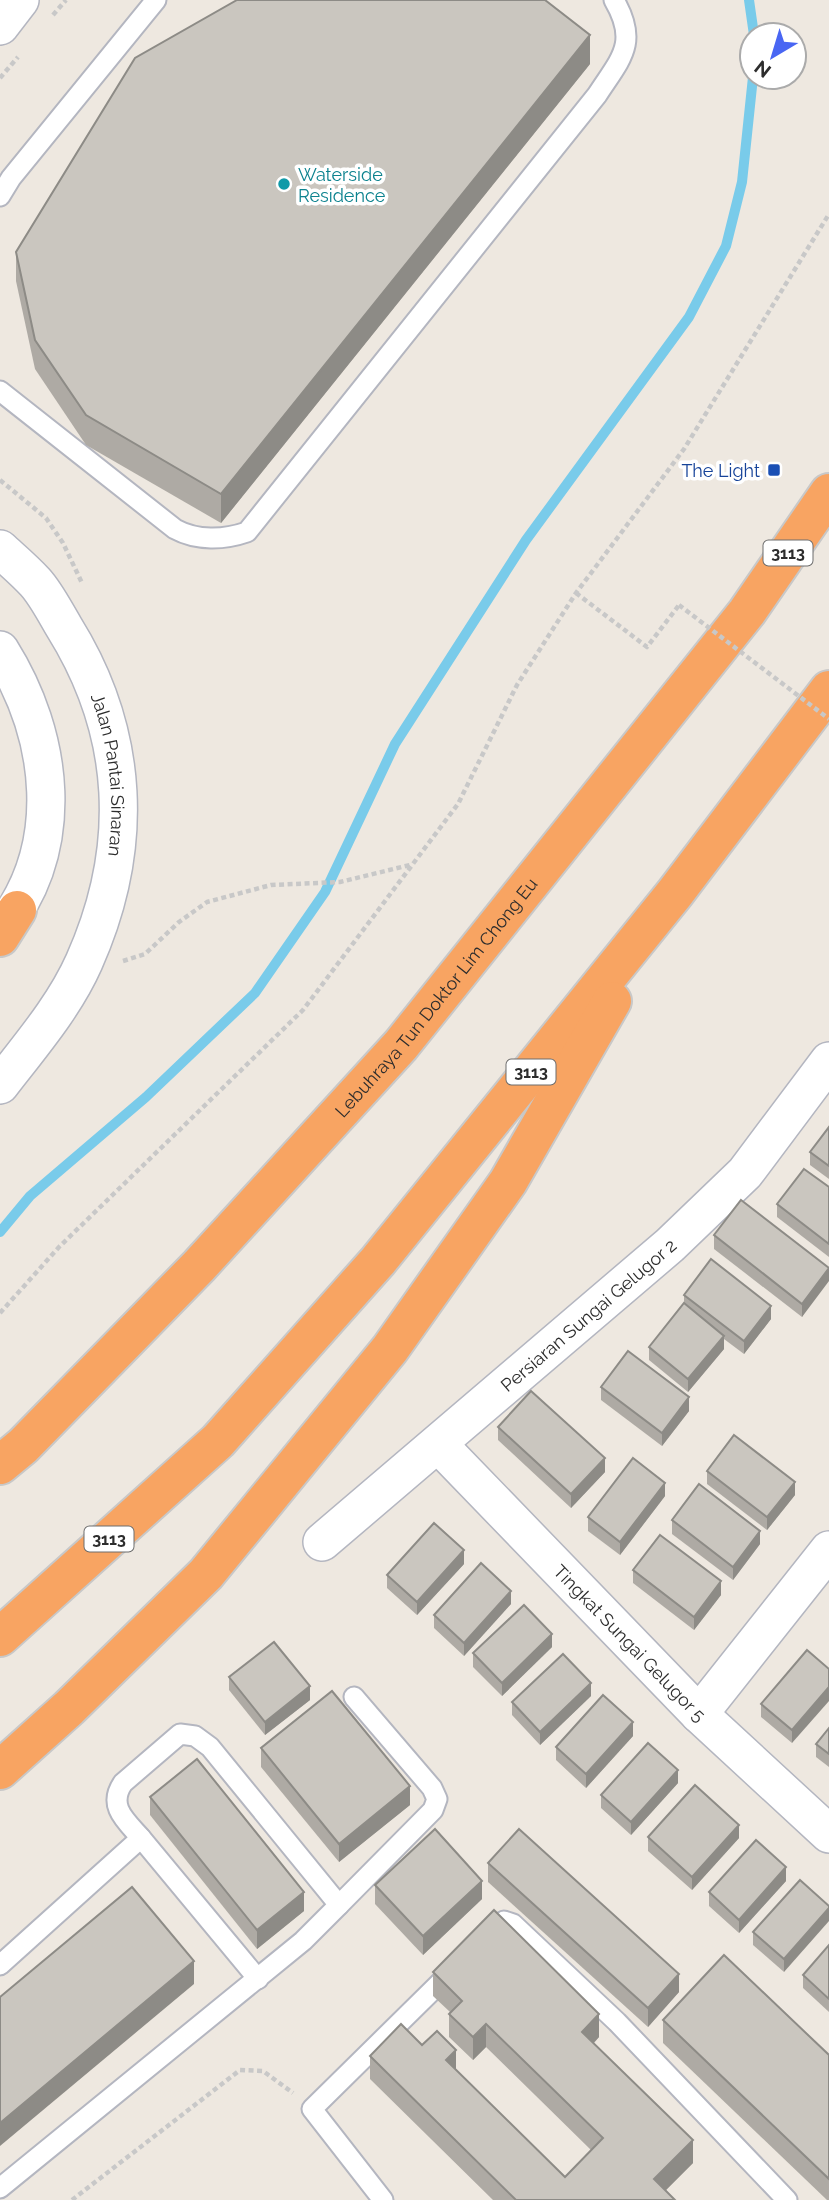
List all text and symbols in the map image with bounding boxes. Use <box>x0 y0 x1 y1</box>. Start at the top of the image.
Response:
north arrow <box>738 21 808 91</box>
text: N <box>750 56 775 83</box>
place label: Waterside Residence <box>298 164 386 206</box>
marker: Waterside Residence <box>276 176 292 192</box>
place label: The Light <box>681 460 760 481</box>
marker: The Light <box>766 462 782 478</box>
road number: 3113 <box>764 540 812 566</box>
street label: Jalan Pantai Sinaran <box>87 690 129 858</box>
street label: Lebuhraya Tun Doktor Lim Chong Eu <box>330 873 541 1121</box>
road number: 3113 <box>506 1060 556 1084</box>
street label: Persiaran Sungai Gelugor 2 <box>496 1234 680 1395</box>
road number: 3113 <box>84 1526 134 1552</box>
street label: Tingkat Sungai Gelugor 5 <box>550 1560 710 1726</box>

